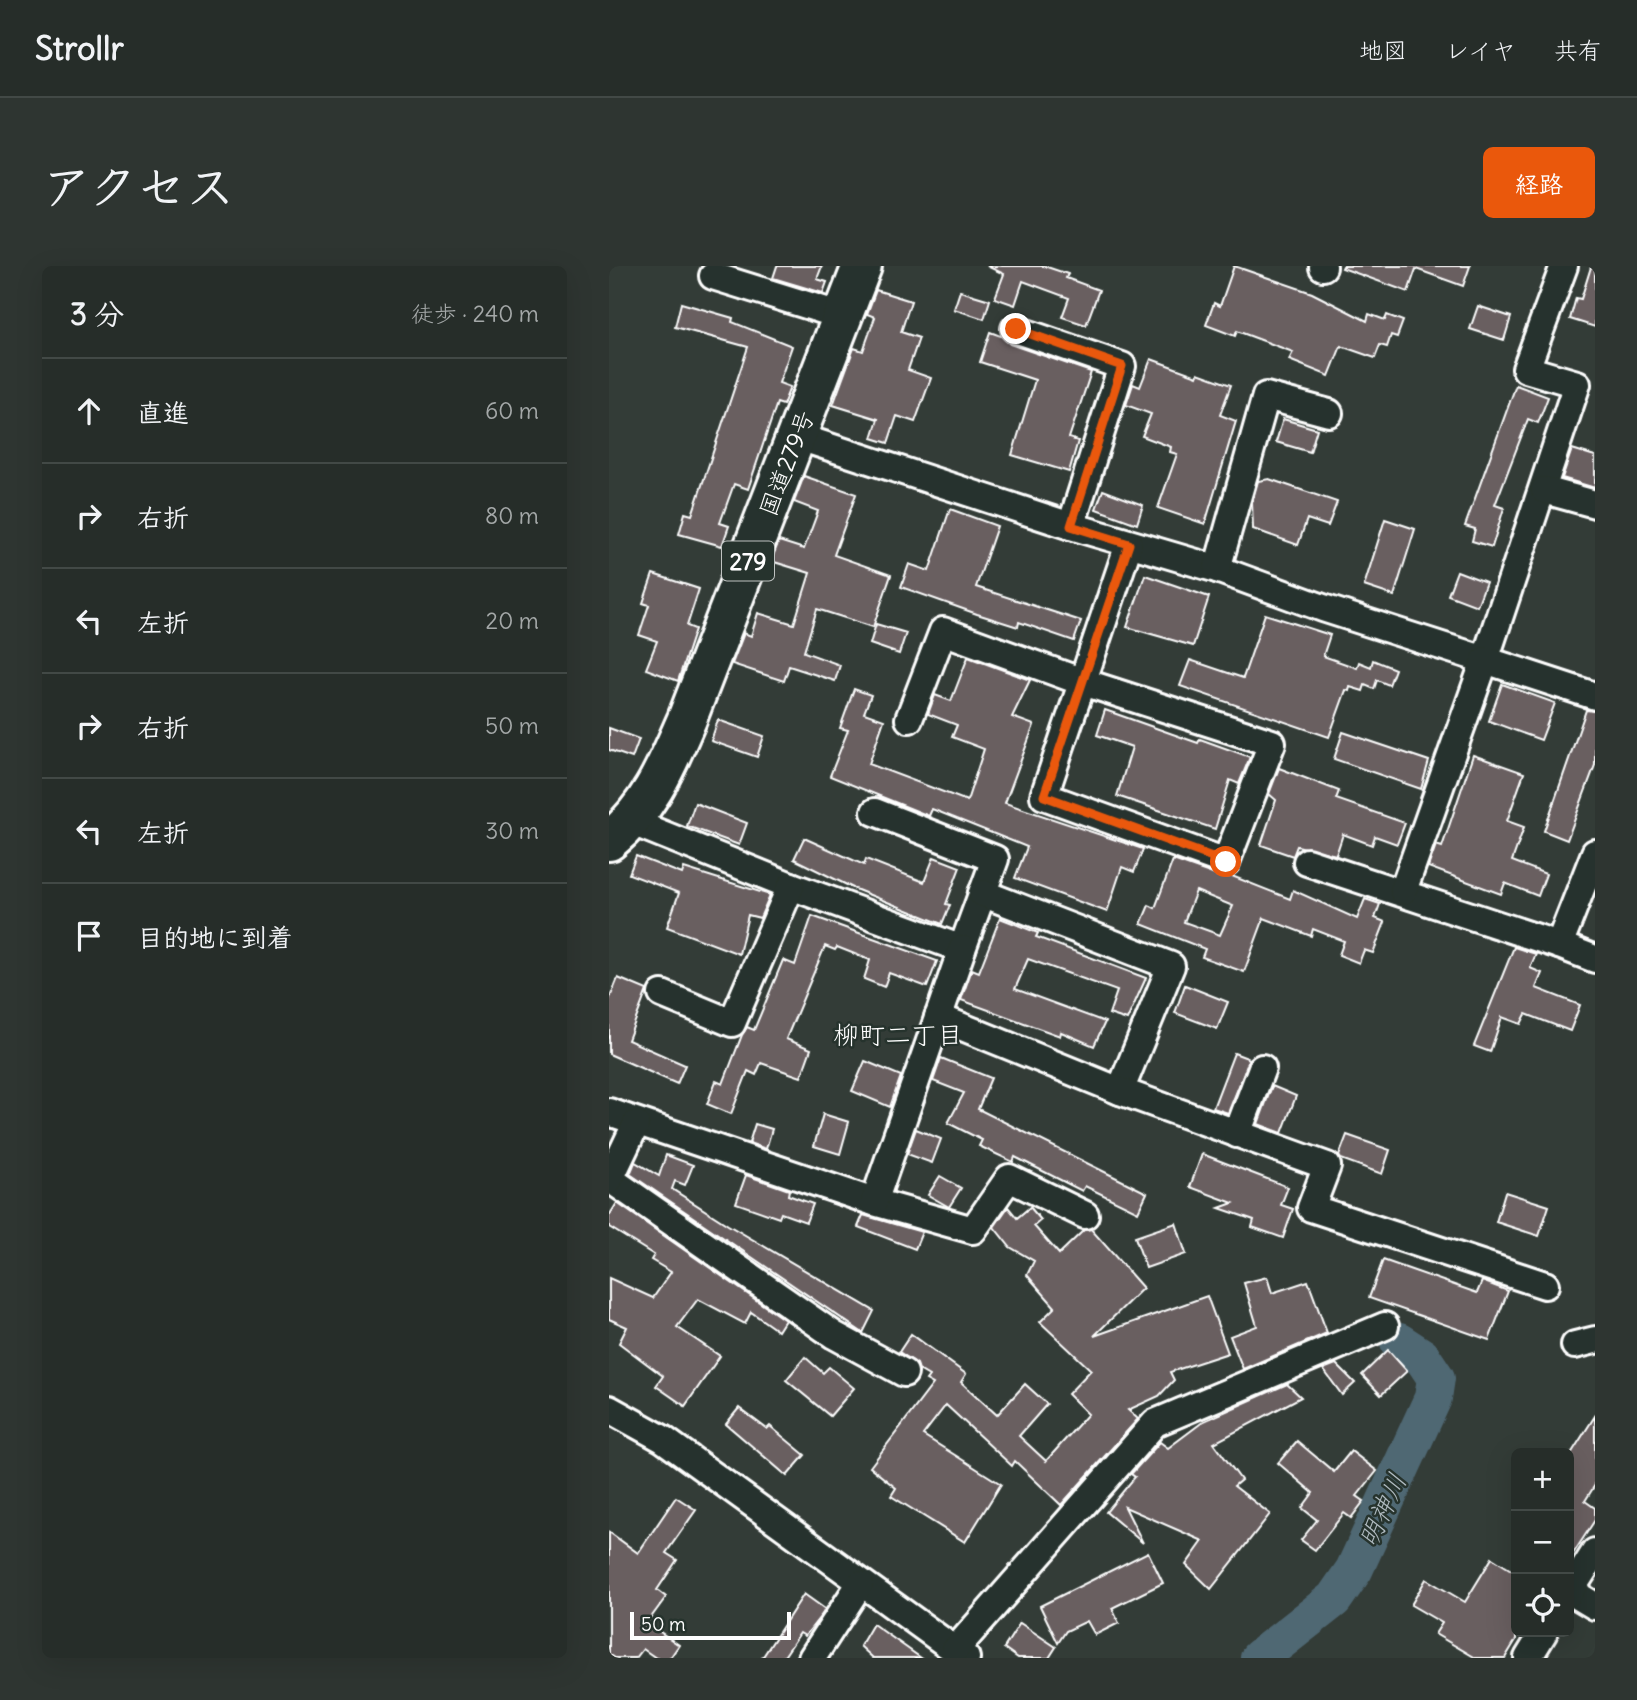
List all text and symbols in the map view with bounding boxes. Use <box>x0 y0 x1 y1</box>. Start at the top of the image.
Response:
text: Strollr <box>35 27 124 69</box>
text: 地図 <box>1359 35 1407 65</box>
text: レイヤ <box>1445 35 1516 65</box>
text: 共有 <box>1554 35 1602 65</box>
button: 経路 <box>1483 147 1595 218</box>
text: アクセス <box>42 156 235 217</box>
text: 3 分 <box>70 295 124 333</box>
text: 徒歩 · 240 m <box>411 299 539 328</box>
route end <box>1000 313 1031 344</box>
icon: ahead <box>70 392 108 430</box>
text: 直進 <box>137 396 189 429</box>
text: 60 m <box>485 396 539 425</box>
street label: 国道279号 <box>752 406 820 520</box>
icon: right <box>70 497 108 535</box>
text: 右折 <box>137 501 189 534</box>
text: 80 m <box>485 501 539 530</box>
road number: 279 <box>722 542 774 580</box>
icon: left <box>70 602 108 640</box>
text: 左折 <box>137 606 189 639</box>
text: 20 m <box>486 606 539 635</box>
icon: right <box>70 707 108 745</box>
text: 右折 <box>137 711 189 744</box>
text: 50 m <box>485 711 539 740</box>
icon: left <box>70 812 108 850</box>
text: 左折 <box>137 816 189 849</box>
text: 30 m <box>485 816 539 845</box>
route start <box>1210 846 1241 877</box>
icon: arrive <box>70 917 108 955</box>
text: 目的地に到着 <box>137 921 293 954</box>
district label: 柳町二丁目 <box>833 1018 963 1051</box>
map controls <box>1511 1448 1574 1637</box>
button: + <box>1511 1448 1574 1511</box>
water label: 明神川 <box>1351 1468 1413 1552</box>
button: − <box>1511 1511 1574 1574</box>
button: locate <box>1511 1574 1574 1637</box>
scale bar <box>630 1609 791 1641</box>
text: 50 m <box>641 1612 686 1636</box>

